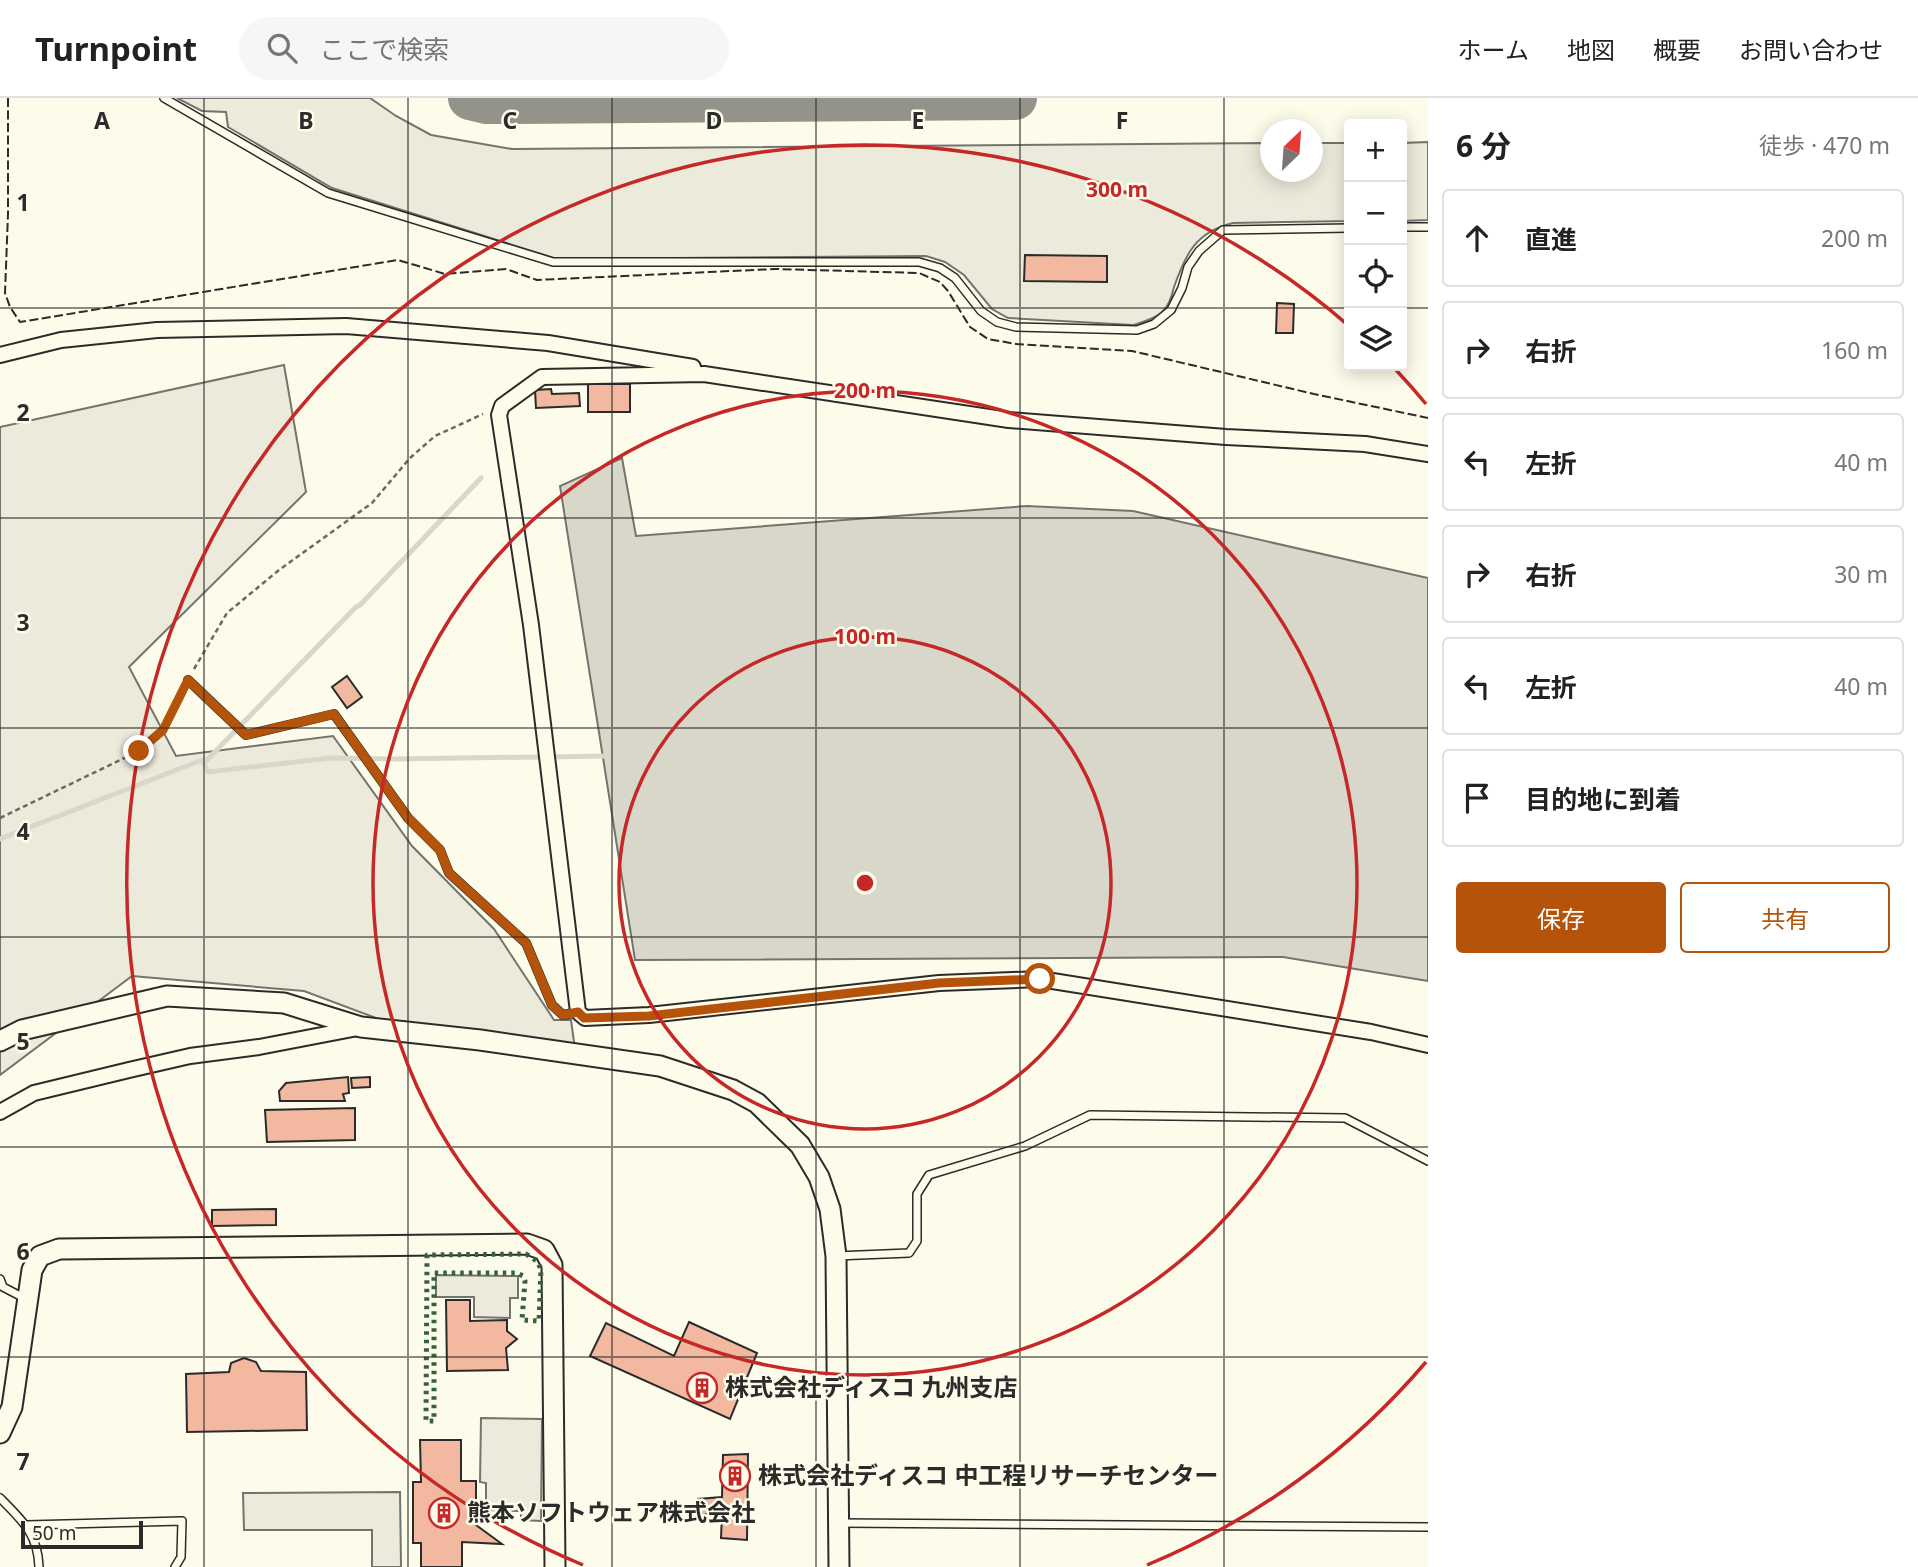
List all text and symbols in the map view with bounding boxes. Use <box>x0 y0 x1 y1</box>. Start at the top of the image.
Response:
search box <box>239 17 729 80</box>
text: Turnpoint <box>35 26 197 71</box>
icon: search <box>263 29 301 67</box>
text: ここで検索 <box>319 31 449 67</box>
text: ホーム <box>1458 33 1529 66</box>
text: 地図 <box>1567 33 1615 66</box>
text: 概要 <box>1653 33 1701 66</box>
text: お問い合わせ <box>1739 33 1883 66</box>
text: A <box>94 104 110 136</box>
text: B <box>298 104 314 136</box>
text: C <box>503 104 518 136</box>
text: D <box>706 104 722 136</box>
text: E <box>912 104 924 136</box>
text: F <box>1116 104 1128 136</box>
north arrow <box>1260 119 1323 182</box>
map controls <box>1344 119 1407 371</box>
button: + <box>1344 119 1407 182</box>
text: 6 分 <box>1456 125 1511 166</box>
text: 徒歩 · 470 m <box>1759 129 1890 161</box>
text: 300 m <box>1086 175 1148 203</box>
button: − <box>1344 182 1407 245</box>
text: 1 <box>16 186 30 218</box>
icon: ahead <box>1458 219 1496 257</box>
text: 直進 <box>1525 221 1577 257</box>
text: 200 m <box>1821 222 1888 254</box>
button: locate <box>1344 245 1407 308</box>
button: layers <box>1344 308 1407 371</box>
icon: right <box>1458 331 1496 369</box>
text: 右折 <box>1525 333 1577 369</box>
text: 160 m <box>1821 334 1888 366</box>
text: 200 m <box>834 376 896 404</box>
text: 2 <box>16 396 30 428</box>
icon: left <box>1458 443 1496 481</box>
text: 左折 <box>1525 445 1577 481</box>
text: 40 m <box>1834 446 1888 478</box>
icon: right <box>1458 555 1496 593</box>
text: 右折 <box>1525 557 1577 593</box>
text: 30 m <box>1834 558 1888 590</box>
text: 3 <box>16 606 30 638</box>
text: 100 m <box>834 622 896 650</box>
icon: left <box>1458 667 1496 705</box>
text: 左折 <box>1525 669 1577 705</box>
text: 40 m <box>1834 670 1888 702</box>
route end <box>123 735 154 766</box>
icon: arrive <box>1458 779 1496 817</box>
text: 目的地に到着 <box>1525 781 1681 817</box>
text: 4 <box>16 815 30 847</box>
centre of rings <box>853 871 877 895</box>
button: 保存 <box>1456 882 1666 953</box>
button: 共有 <box>1680 882 1890 953</box>
route start <box>1024 963 1055 994</box>
text: 5 <box>16 1025 30 1057</box>
text: 6 <box>16 1235 30 1267</box>
place label: 株式会社ディスコ 九州支店 <box>725 1370 1018 1403</box>
building icon: 株式会社ディスコ 九州支店 <box>685 1371 719 1405</box>
text: 7 <box>16 1445 30 1477</box>
place label: 株式会社ディスコ 中工程リサーチセンター <box>758 1458 1219 1491</box>
building icon: 株式会社ディスコ 中工程リサーチセンター <box>718 1459 752 1493</box>
place label: 熊本ソフトウェア株式会社 <box>467 1495 755 1528</box>
building icon: 熊本ソフトウェア株式会社 <box>427 1496 461 1530</box>
scale bar <box>21 1518 144 1550</box>
text: 50 m <box>32 1520 76 1546</box>

